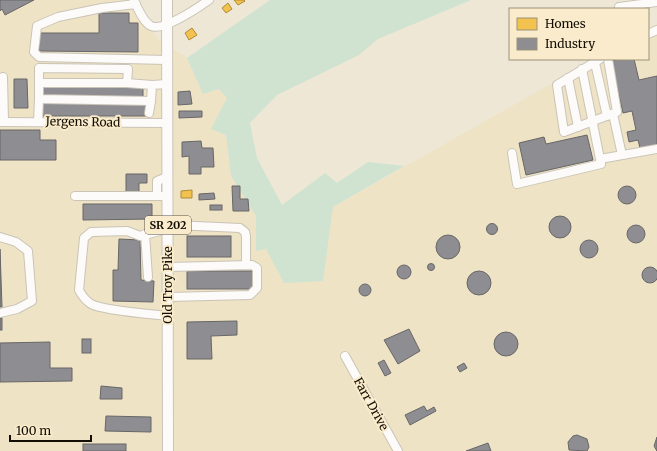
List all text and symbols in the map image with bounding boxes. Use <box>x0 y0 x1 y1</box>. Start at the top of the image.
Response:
legend <box>509 8 649 60</box>
text: Homes <box>545 16 586 31</box>
text: Industry <box>545 36 595 51</box>
street label: Jergens Road <box>45 113 121 130</box>
road number: SR 202 <box>145 216 191 234</box>
street label: Old Troy Pike <box>160 246 175 324</box>
street label: Farr Drive <box>351 375 392 433</box>
scale bar <box>10 417 91 443</box>
text: 100 m <box>16 423 51 438</box>

